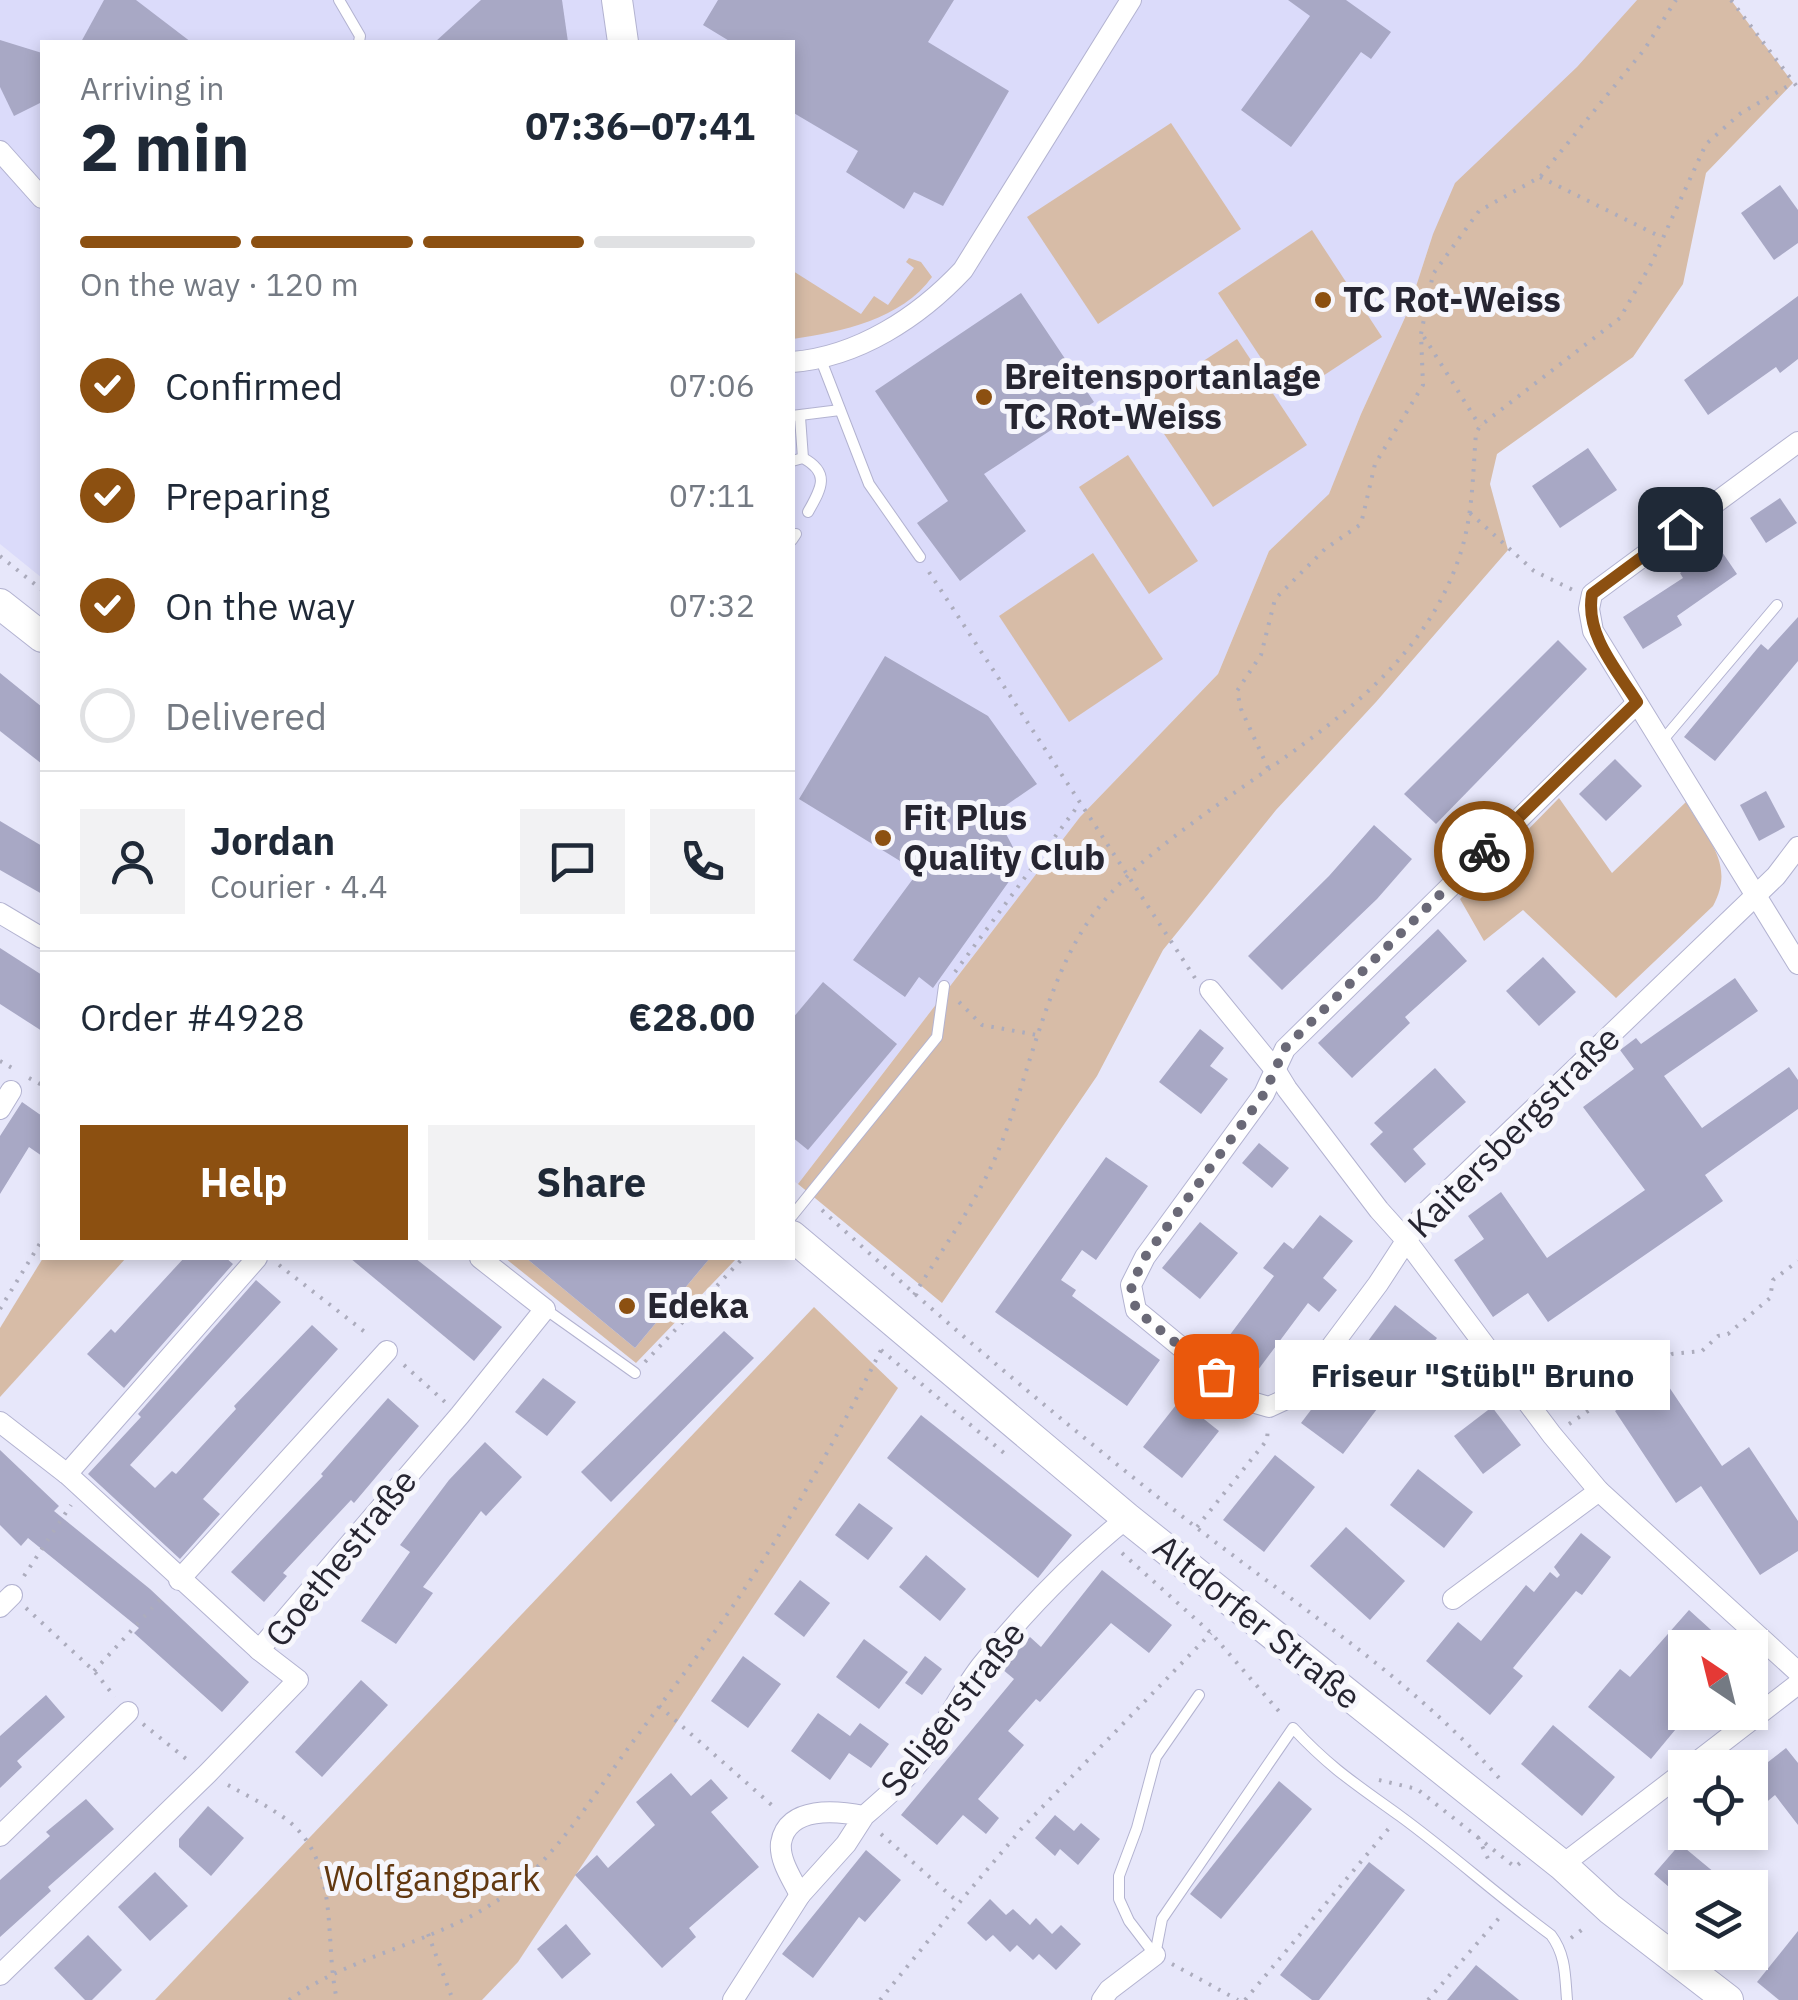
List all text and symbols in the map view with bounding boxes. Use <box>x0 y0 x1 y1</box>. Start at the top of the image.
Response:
text: Arriving in <box>80 67 225 109</box>
text: 07:36–07:41 <box>525 101 755 150</box>
text: 2 min <box>80 104 250 189</box>
text: On the way · 120 m <box>80 263 359 305</box>
place label: TC Rot-Weiss <box>1343 276 1561 322</box>
marker: TC Rot-Weiss <box>1312 289 1334 311</box>
place label: Breitensportanlage TC Rot-Weiss <box>1004 353 1321 439</box>
icon: check <box>80 358 135 413</box>
text: Confirmed <box>165 361 343 410</box>
text: 07:06 <box>669 364 755 406</box>
marker: Breitensportanlage TC Rot-Weiss <box>973 386 995 408</box>
icon: check <box>80 468 135 523</box>
text: Preparing <box>165 471 330 520</box>
text: 07:11 <box>669 474 755 516</box>
pin <box>1638 487 1723 572</box>
icon: home <box>1653 502 1708 557</box>
icon: check <box>80 578 135 633</box>
text: On the way <box>165 581 355 630</box>
text: 07:32 <box>669 584 755 626</box>
text: Delivered <box>165 691 327 740</box>
place label: Fit Plus Quality Club <box>903 794 1105 880</box>
courier <box>1434 801 1534 901</box>
button: person <box>80 809 185 914</box>
button: chat <box>520 809 625 914</box>
button: phone <box>650 809 755 914</box>
text: Jordan <box>210 816 335 865</box>
icon: bike <box>1457 824 1512 879</box>
marker: Fit Plus Quality Club <box>872 827 894 849</box>
text: Courier · 4.4 <box>210 865 388 907</box>
text: Order #4928 <box>80 992 305 1041</box>
text: €28.00 <box>628 992 755 1041</box>
street label: Kaitersbergstraße <box>1397 1015 1629 1247</box>
button: Help <box>80 1125 408 1240</box>
button: Share <box>428 1125 755 1240</box>
place label: Edeka <box>647 1282 749 1328</box>
marker: Edeka <box>616 1295 638 1317</box>
pin <box>1174 1334 1259 1419</box>
callout: Friseur "Stübl" Bruno <box>1276 1341 1671 1411</box>
icon: bag <box>1189 1349 1244 1404</box>
text: Friseur "Stübl" Bruno <box>1311 1354 1634 1396</box>
street label: Goethestraße <box>254 1459 426 1656</box>
street label: Altdorfer Straße <box>1144 1523 1371 1719</box>
street label: Seligerstraße <box>869 1611 1035 1805</box>
north arrow <box>1668 1630 1768 1730</box>
map controls <box>1668 1630 1768 1970</box>
button: locate <box>1668 1750 1768 1850</box>
park label: Wolfgangpark <box>324 1855 540 1901</box>
button: layers <box>1668 1870 1768 1970</box>

